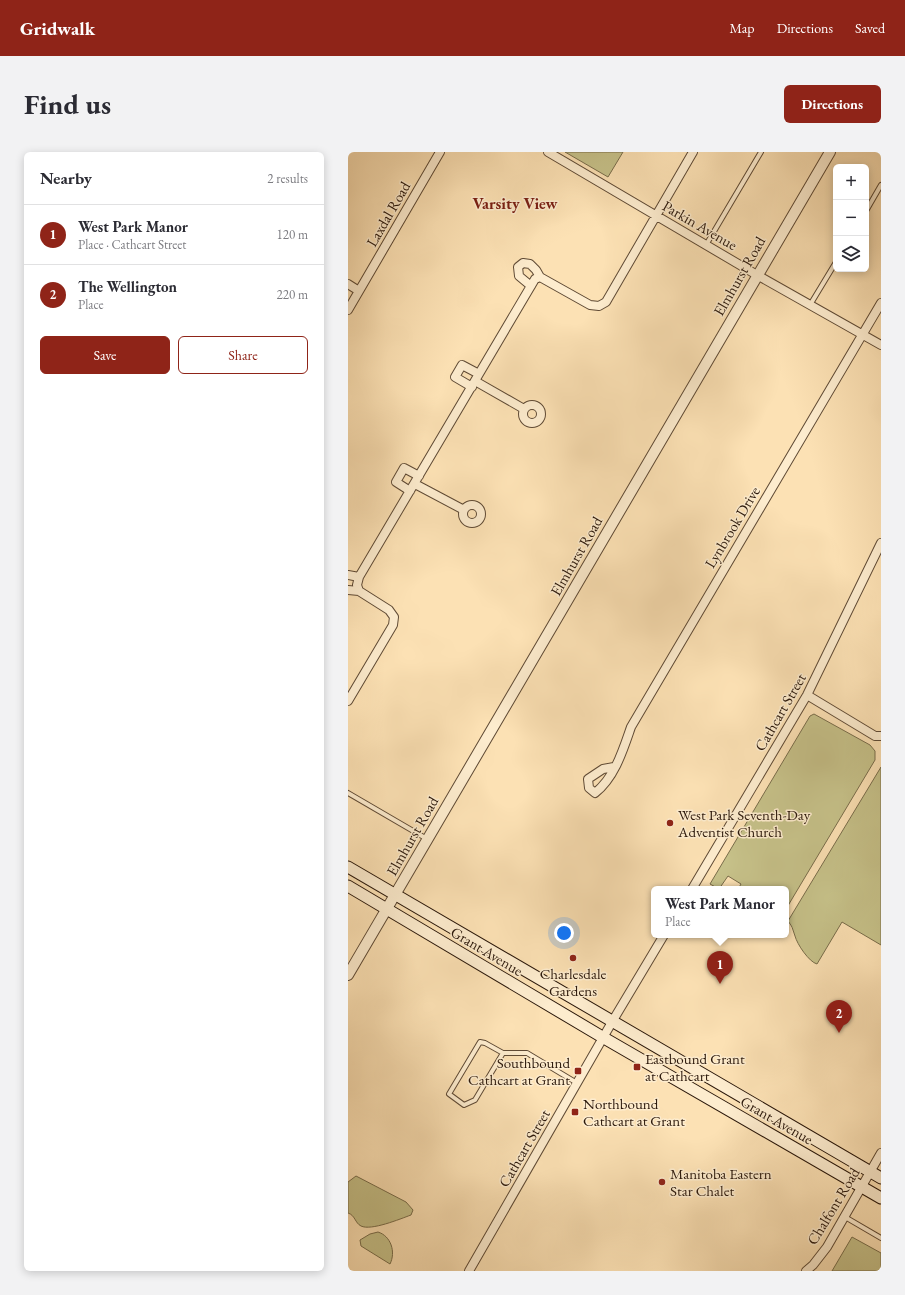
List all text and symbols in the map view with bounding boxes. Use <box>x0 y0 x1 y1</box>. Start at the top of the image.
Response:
text: Gridwalk <box>20 16 95 41</box>
text: Map <box>729 19 755 37</box>
text: Directions <box>777 19 833 37</box>
text: Saved <box>855 19 885 37</box>
button: Directions <box>784 85 881 123</box>
text: Find us <box>24 86 111 122</box>
map controls <box>833 164 869 272</box>
button: + <box>833 164 869 200</box>
text: Nearby <box>40 167 92 189</box>
text: 2 results <box>267 170 308 187</box>
street label: Laxdal Road <box>362 178 415 250</box>
district label: Varsity View <box>472 193 558 214</box>
street label: Parkin Avenue <box>659 196 741 254</box>
button: − <box>833 200 869 236</box>
text: West Park Manor <box>78 217 188 236</box>
text: 1 <box>50 226 56 243</box>
text: 120 m <box>277 226 308 243</box>
street label: Elmhurst Road <box>709 233 770 319</box>
text: Place · Cathcart Street <box>78 236 186 253</box>
button: layers <box>833 236 869 272</box>
text: The Wellington <box>78 277 177 296</box>
text: 2 <box>50 286 56 303</box>
text: 220 m <box>277 286 308 303</box>
text: Place <box>78 296 104 313</box>
button: Save <box>40 336 170 374</box>
button: Share <box>178 336 308 374</box>
street label: Lynbrook Drive <box>700 483 764 571</box>
street label: Elmhurst Road <box>546 513 607 599</box>
street label: Cathcart Street <box>750 670 810 754</box>
street label: Elmhurst Road <box>382 793 443 879</box>
place label: West Park Seventh-Day Adventist Church <box>677 805 811 841</box>
marker: West Park Seventh-Day Adventist Church <box>665 818 675 828</box>
popup <box>651 886 789 938</box>
text: West Park Manor <box>665 894 775 913</box>
text: Place <box>665 913 691 930</box>
street label: Grant Avenue <box>448 922 527 980</box>
your location <box>554 923 574 943</box>
pin: 1 <box>707 951 733 984</box>
marker: Charlesdale Gardens <box>568 953 578 963</box>
place label: Charlesdale Gardens <box>540 964 606 1000</box>
pin: 2 <box>826 1000 852 1033</box>
place label: Eastbound Grant at Cathcart <box>645 1049 745 1085</box>
place label: Southbound Cathcart at Grant <box>468 1053 570 1089</box>
marker: Eastbound Grant at Cathcart <box>632 1062 642 1072</box>
marker: Southbound Cathcart at Grant <box>573 1066 583 1076</box>
street label: Grant Avenue <box>737 1092 817 1148</box>
place label: Northbound Cathcart at Grant <box>583 1094 685 1130</box>
street label: Cathcart Street <box>494 1106 554 1190</box>
marker: Northbound Cathcart at Grant <box>570 1107 580 1117</box>
place label: Manitoba Eastern Star Chalet <box>670 1164 772 1200</box>
street label: Chalfont Road <box>803 1164 864 1248</box>
marker: Manitoba Eastern Star Chalet <box>657 1177 667 1187</box>

